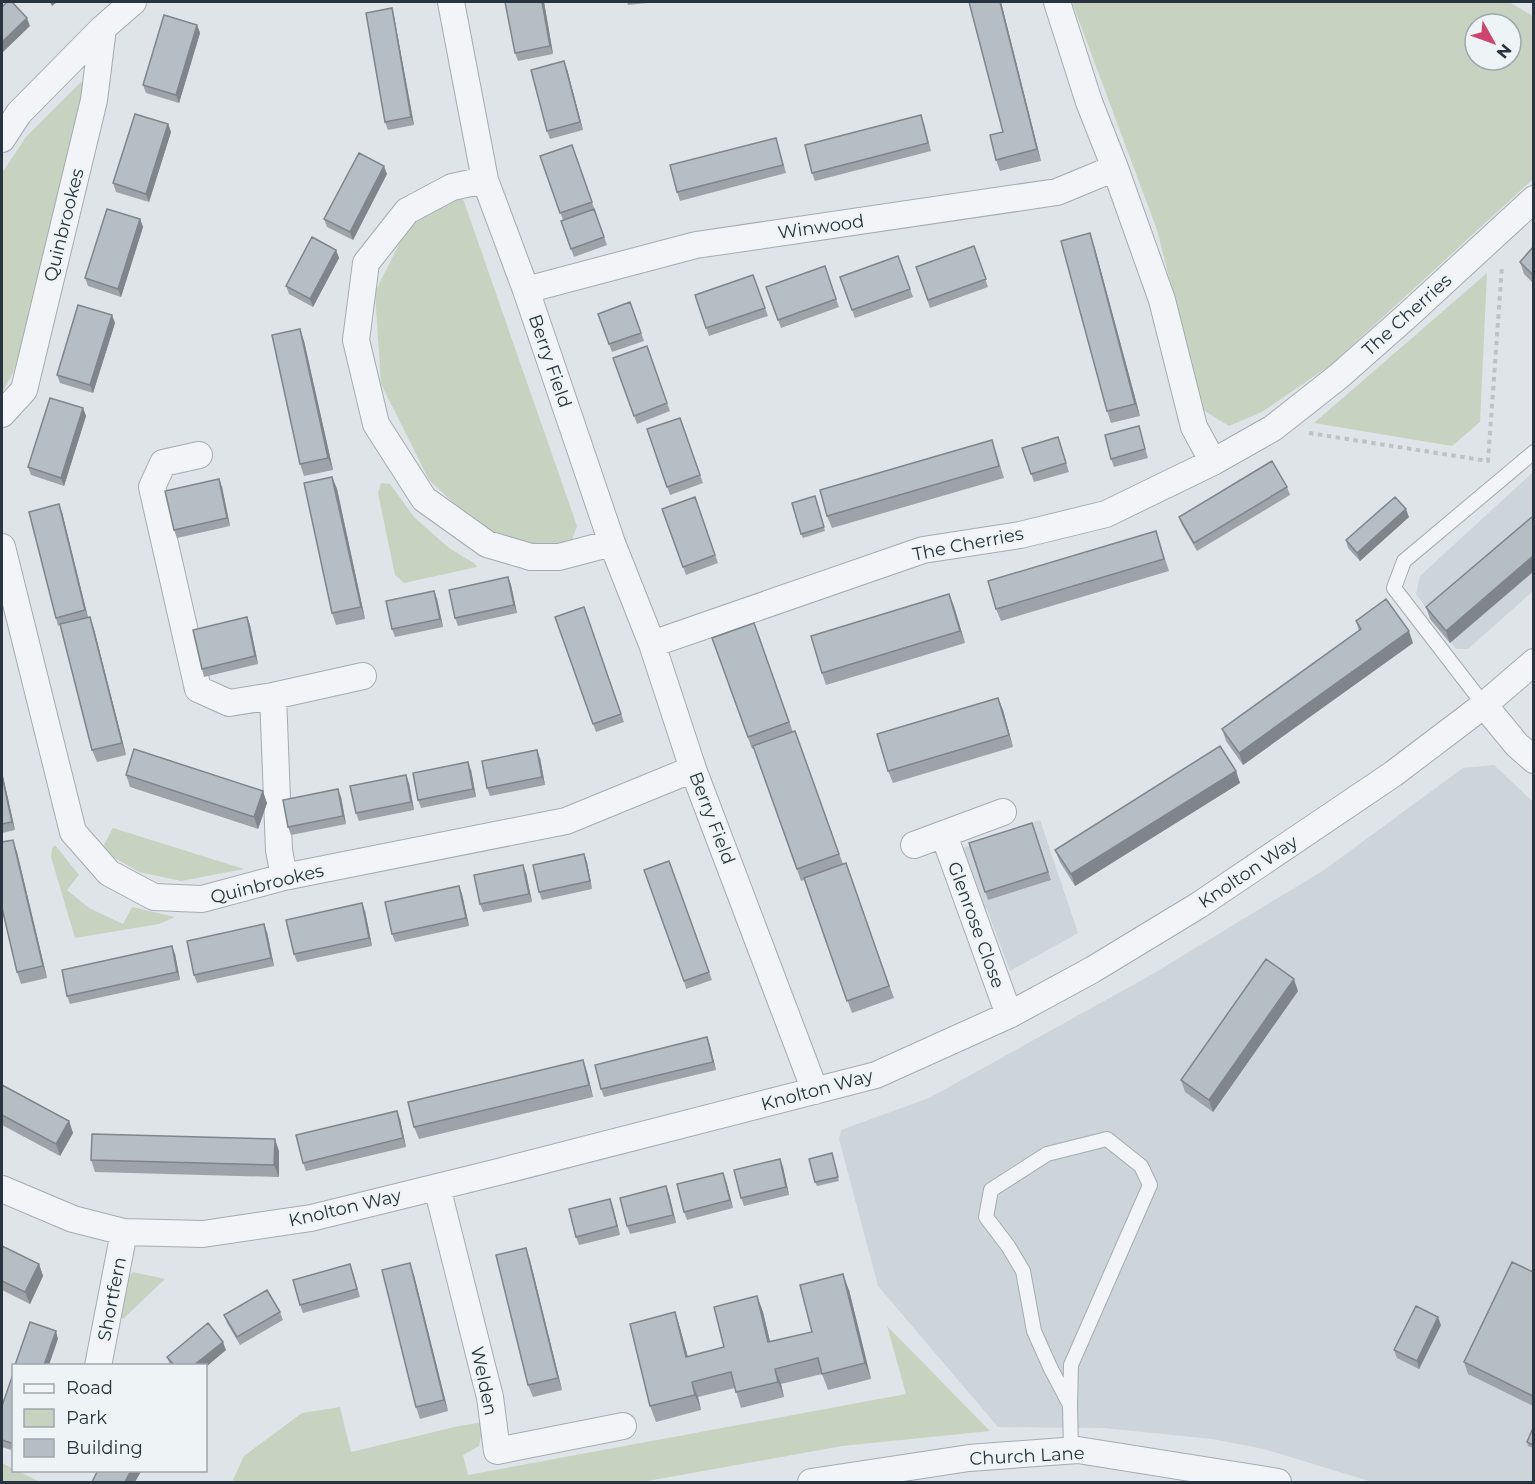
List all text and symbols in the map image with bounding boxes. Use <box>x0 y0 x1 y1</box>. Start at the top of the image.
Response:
north arrow <box>1463 12 1523 72</box>
text: N <box>1493 40 1516 62</box>
street label: Quinbrookes <box>39 166 89 284</box>
street label: Winwood <box>776 210 866 244</box>
street label: The Cherries <box>1358 269 1456 361</box>
street label: Berry Field <box>524 311 576 411</box>
street label: The Cherries <box>911 522 1026 566</box>
street label: Berry Field <box>684 769 740 867</box>
street label: Knolton Way <box>1194 831 1302 913</box>
street label: Quinbrookes <box>208 859 326 909</box>
street label: Glenrose Close <box>943 859 1009 991</box>
street label: Knolton Way <box>759 1064 876 1115</box>
street label: Knolton Way <box>287 1184 404 1232</box>
street label: Shortfern <box>93 1255 131 1343</box>
street label: Welden <box>466 1344 502 1418</box>
legend <box>12 1364 207 1472</box>
text: Road <box>66 1377 113 1399</box>
text: Park <box>66 1407 107 1429</box>
text: Building <box>66 1437 143 1459</box>
street label: Church Lane <box>969 1442 1085 1470</box>

